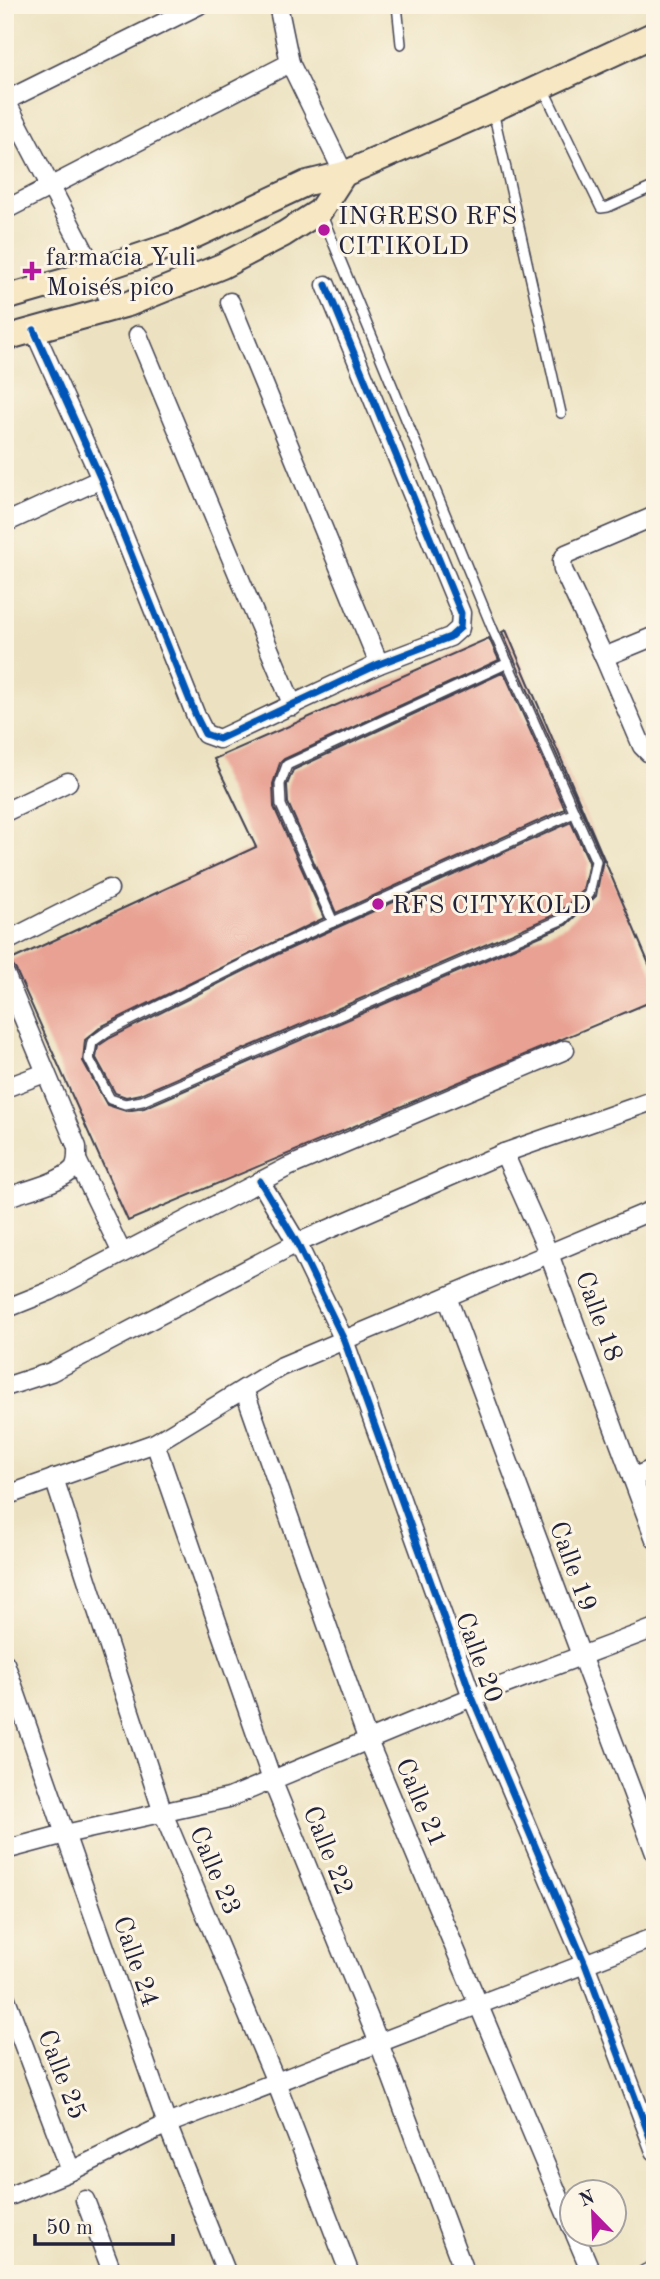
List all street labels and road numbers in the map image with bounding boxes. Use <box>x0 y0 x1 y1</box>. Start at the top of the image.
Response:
street label: Calle 18 <box>570 1268 626 1365</box>
street label: Calle 19 <box>544 1518 600 1615</box>
street label: Calle 20 <box>450 1609 506 1706</box>
street label: Calle 21 <box>390 1755 450 1851</box>
street label: Calle 22 <box>298 1802 357 1899</box>
street label: Calle 23 <box>184 1823 244 1919</box>
street label: Calle 24 <box>108 1913 163 2010</box>
street label: Calle 25 <box>32 2026 90 2123</box>

